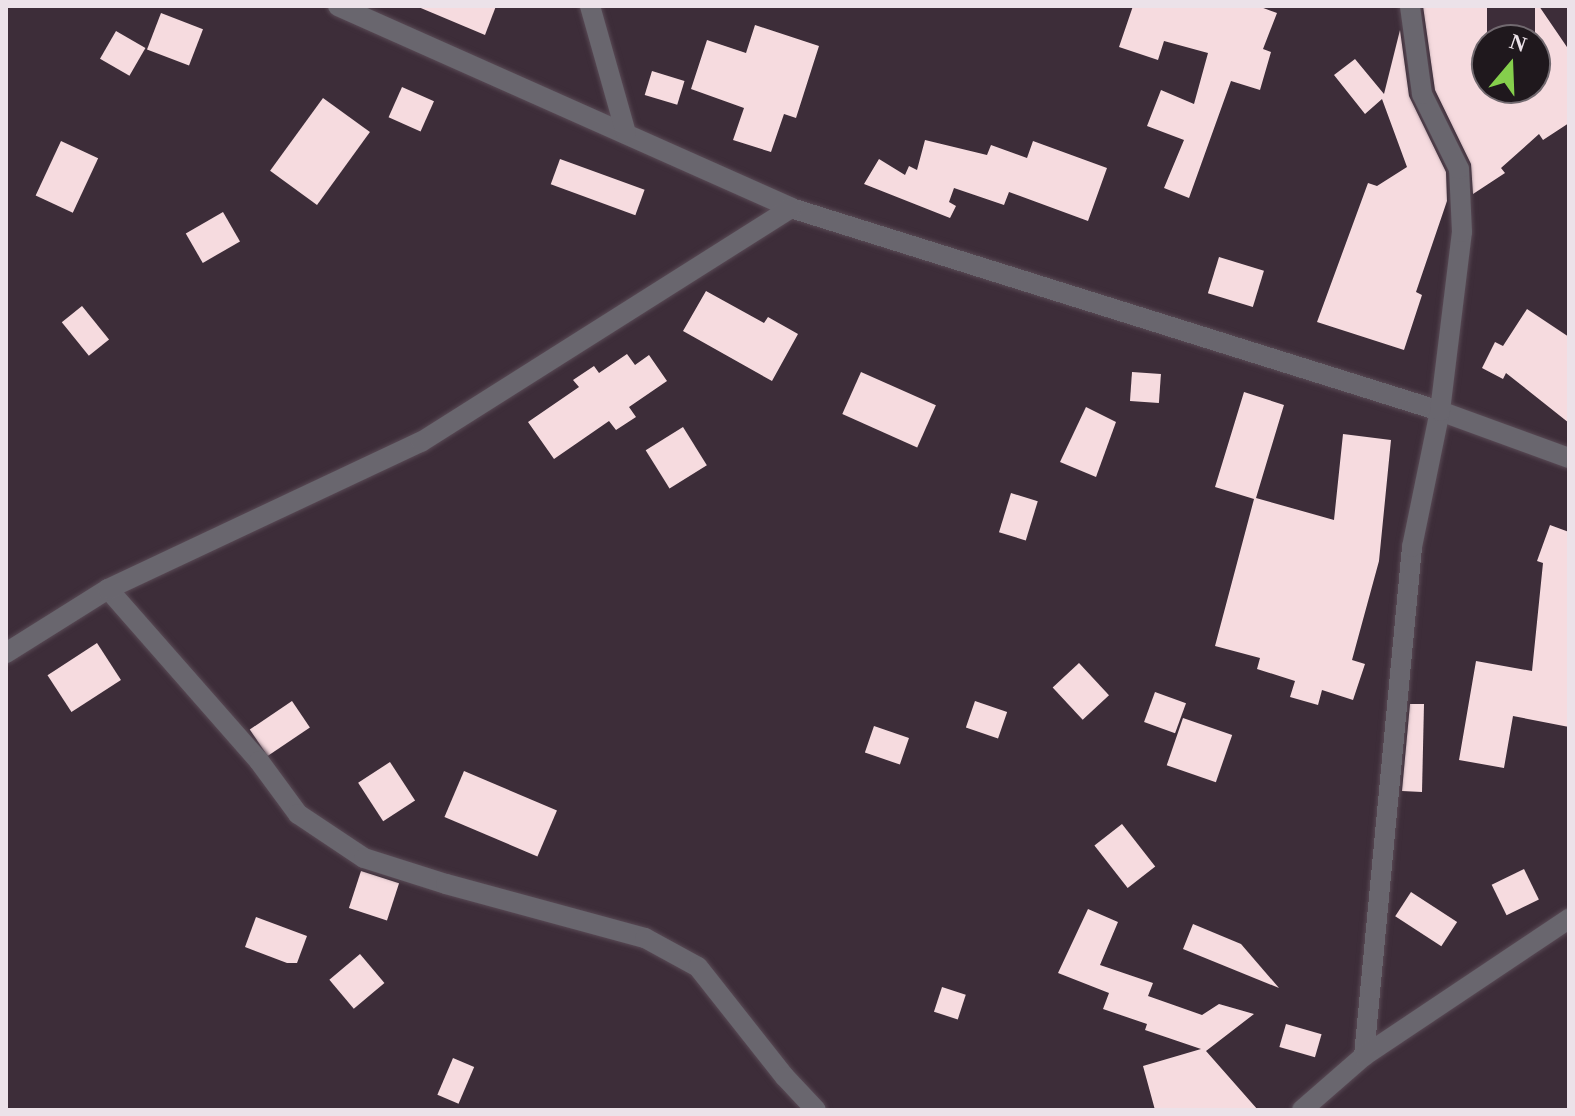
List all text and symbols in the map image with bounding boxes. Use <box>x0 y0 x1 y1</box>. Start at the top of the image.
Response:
north arrow <box>1471 24 1551 104</box>
text: N <box>1507 28 1530 57</box>

